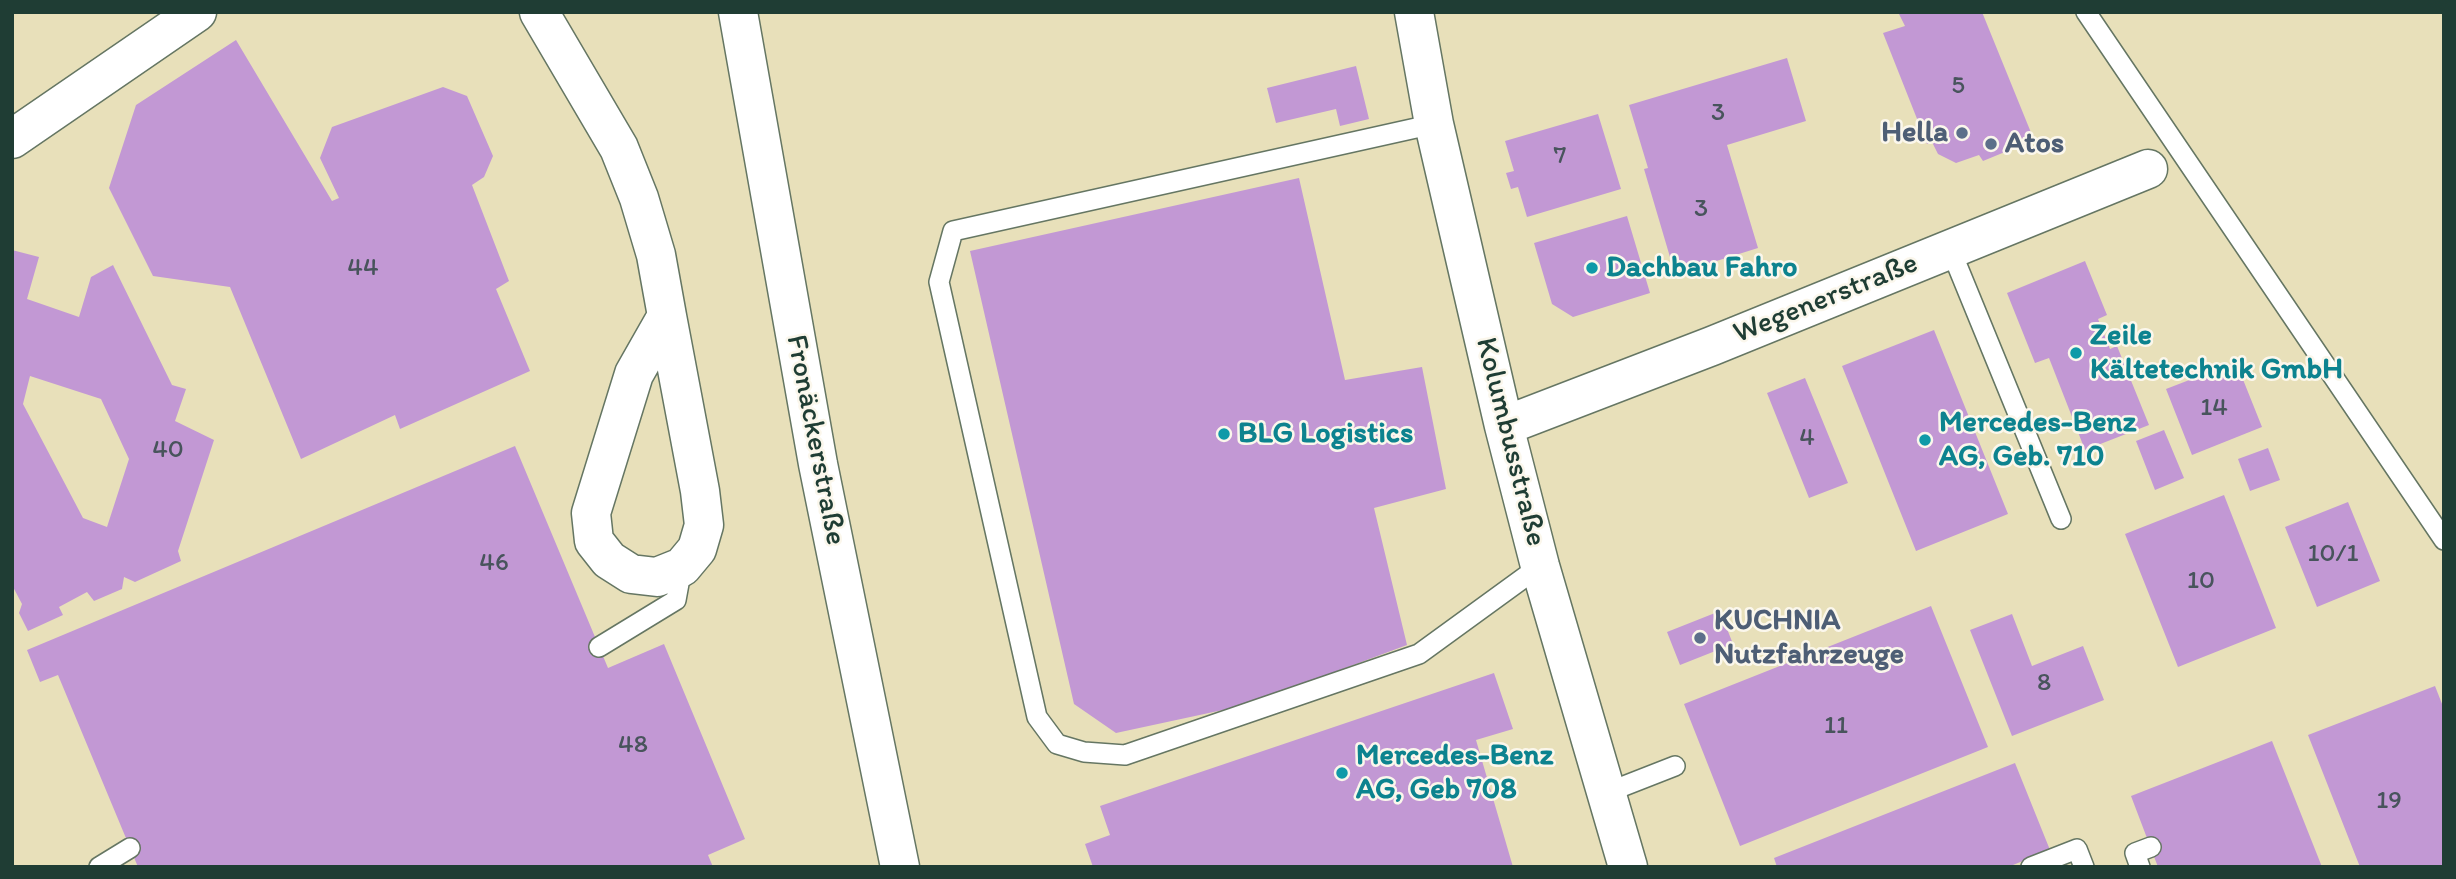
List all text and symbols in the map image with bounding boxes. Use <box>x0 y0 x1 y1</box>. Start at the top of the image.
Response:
house number: 5 <box>1951 70 1965 102</box>
house number: 3 <box>1711 97 1725 129</box>
place label: Hella <box>1881 115 1948 151</box>
marker: Hella <box>1954 125 1970 141</box>
place label: Atos <box>2005 126 2064 162</box>
marker: Atos <box>1983 136 1999 152</box>
house number: 7 <box>1554 140 1566 172</box>
house number: 3 <box>1694 193 1708 225</box>
street label: Wegenerstraße <box>1729 246 1923 352</box>
place label: Dachbau Fahro <box>1606 250 1797 286</box>
house number: 44 <box>347 252 379 284</box>
marker: Dachbau Fahro <box>1584 260 1600 276</box>
place label: Zeile Kältetechnik GmbH <box>2090 318 2343 388</box>
street label: Fronäckerstraße <box>777 332 853 548</box>
street label: Kolumbusstraße <box>1467 334 1553 550</box>
marker: Zeile Kältetechnik GmbH <box>2068 345 2084 361</box>
house number: 14 <box>2200 392 2228 424</box>
place label: Mercedes-Benz AG, Geb. 710 <box>1939 405 2136 476</box>
place label: BLG Logistics <box>1238 416 1413 452</box>
house number: 4 <box>1799 422 1815 454</box>
marker: BLG Logistics <box>1216 426 1232 442</box>
marker: Mercedes-Benz AG, Geb. 710 <box>1917 432 1933 448</box>
house number: 40 <box>152 434 184 466</box>
house number: 10/1 <box>2307 538 2359 570</box>
house number: 46 <box>479 547 509 579</box>
house number: 10 <box>2187 565 2215 597</box>
place label: KUCHNIA Nutzfahrzeuge <box>1714 603 1904 674</box>
marker: KUCHNIA Nutzfahrzeuge <box>1692 630 1708 646</box>
house number: 8 <box>2037 667 2051 699</box>
house number: 11 <box>1824 710 1848 742</box>
house number: 48 <box>618 729 648 761</box>
place label: Mercedes-Benz AG, Geb 708 <box>1356 738 1553 808</box>
marker: Mercedes-Benz AG, Geb 708 <box>1334 765 1350 781</box>
house number: 19 <box>2376 785 2402 817</box>

